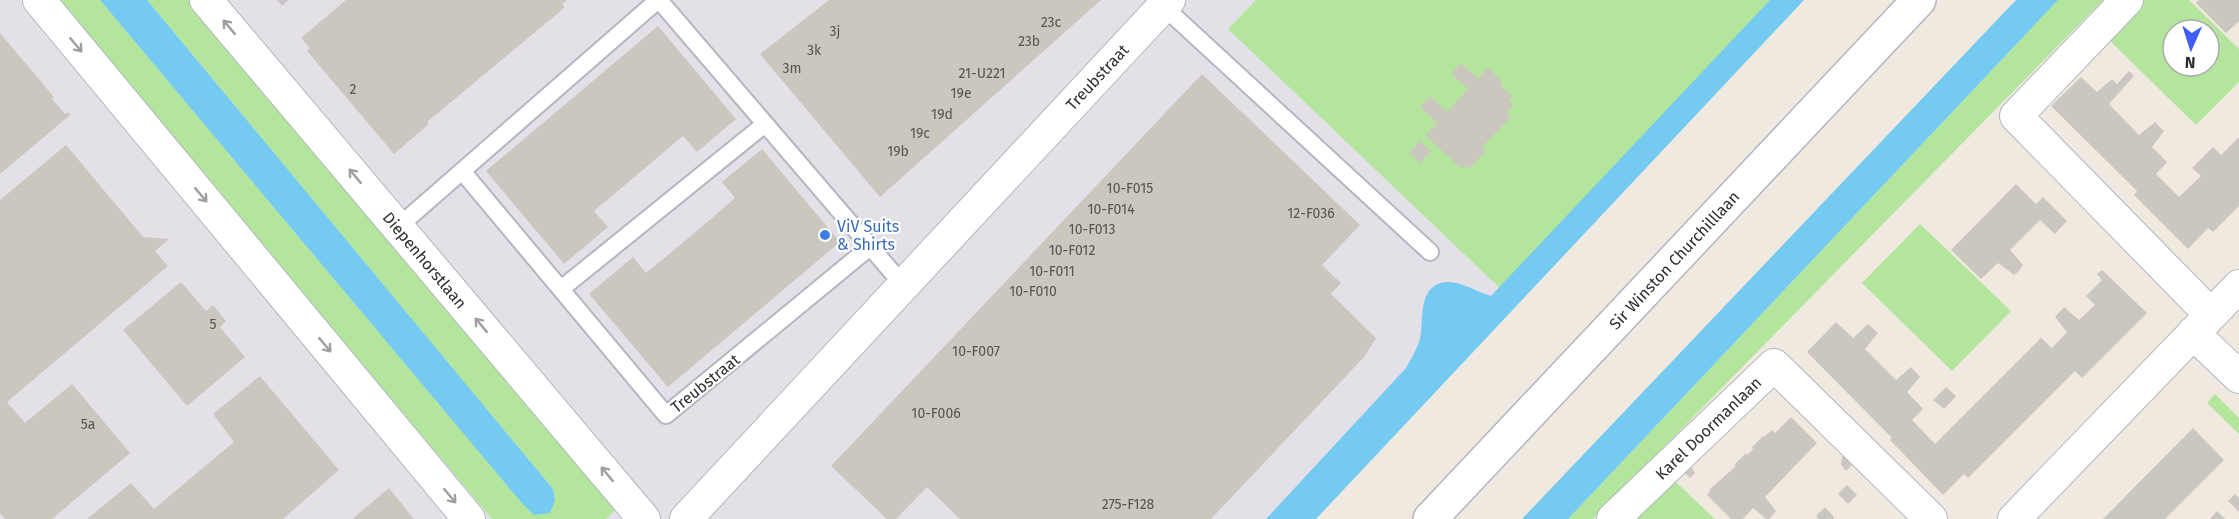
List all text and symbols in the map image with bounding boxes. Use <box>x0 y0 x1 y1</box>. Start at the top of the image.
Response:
house number: 23c <box>1041 14 1062 31</box>
north arrow <box>2161 18 2221 78</box>
one-way arrow <box>222 20 236 35</box>
house number: 3j <box>830 23 840 40</box>
house number: 23b <box>1018 33 1040 50</box>
one-way arrow <box>70 37 83 53</box>
street label: Treubstraat <box>1062 40 1133 114</box>
house number: 3k <box>807 42 822 59</box>
text: N <box>2184 53 2196 72</box>
house number: 3m <box>783 60 801 77</box>
house number: 21-U221 <box>958 65 1006 82</box>
house number: 2 <box>350 81 357 98</box>
house number: 19e <box>950 85 972 102</box>
house number: 19d <box>931 106 953 123</box>
house number: 19c <box>910 125 930 142</box>
house number: 19b <box>887 143 909 160</box>
one-way arrow <box>348 169 362 184</box>
house number: 10-F015 <box>1107 180 1153 197</box>
one-way arrow <box>194 187 207 203</box>
street label: Sir Winston Churchilllaan <box>1605 187 1743 333</box>
house number: 10-F014 <box>1087 201 1135 218</box>
house number: 12-F036 <box>1287 205 1335 222</box>
street label: Diepenhorstlaan <box>379 208 471 312</box>
place label: ViV Suits & Shirts <box>837 217 899 254</box>
house number: 10-F013 <box>1069 221 1115 238</box>
marker: ViV Suits & Shirts <box>818 228 832 242</box>
house number: 10-F012 <box>1049 242 1095 259</box>
house number: 10-F011 <box>1029 263 1075 280</box>
house number: 10-F010 <box>1009 283 1057 300</box>
house number: 5 <box>209 316 217 333</box>
one-way arrow <box>474 318 488 333</box>
one-way arrow <box>318 337 332 352</box>
house number: 10-F007 <box>952 343 1000 360</box>
street label: Treubstraat <box>667 350 744 417</box>
street label: Karel Doormanlaan <box>1652 373 1765 484</box>
house number: 10-F006 <box>911 405 961 422</box>
house number: 5a <box>81 416 95 433</box>
one-way arrow <box>600 466 613 482</box>
one-way arrow <box>443 487 456 503</box>
house number: 275-F128 <box>1102 496 1155 513</box>

